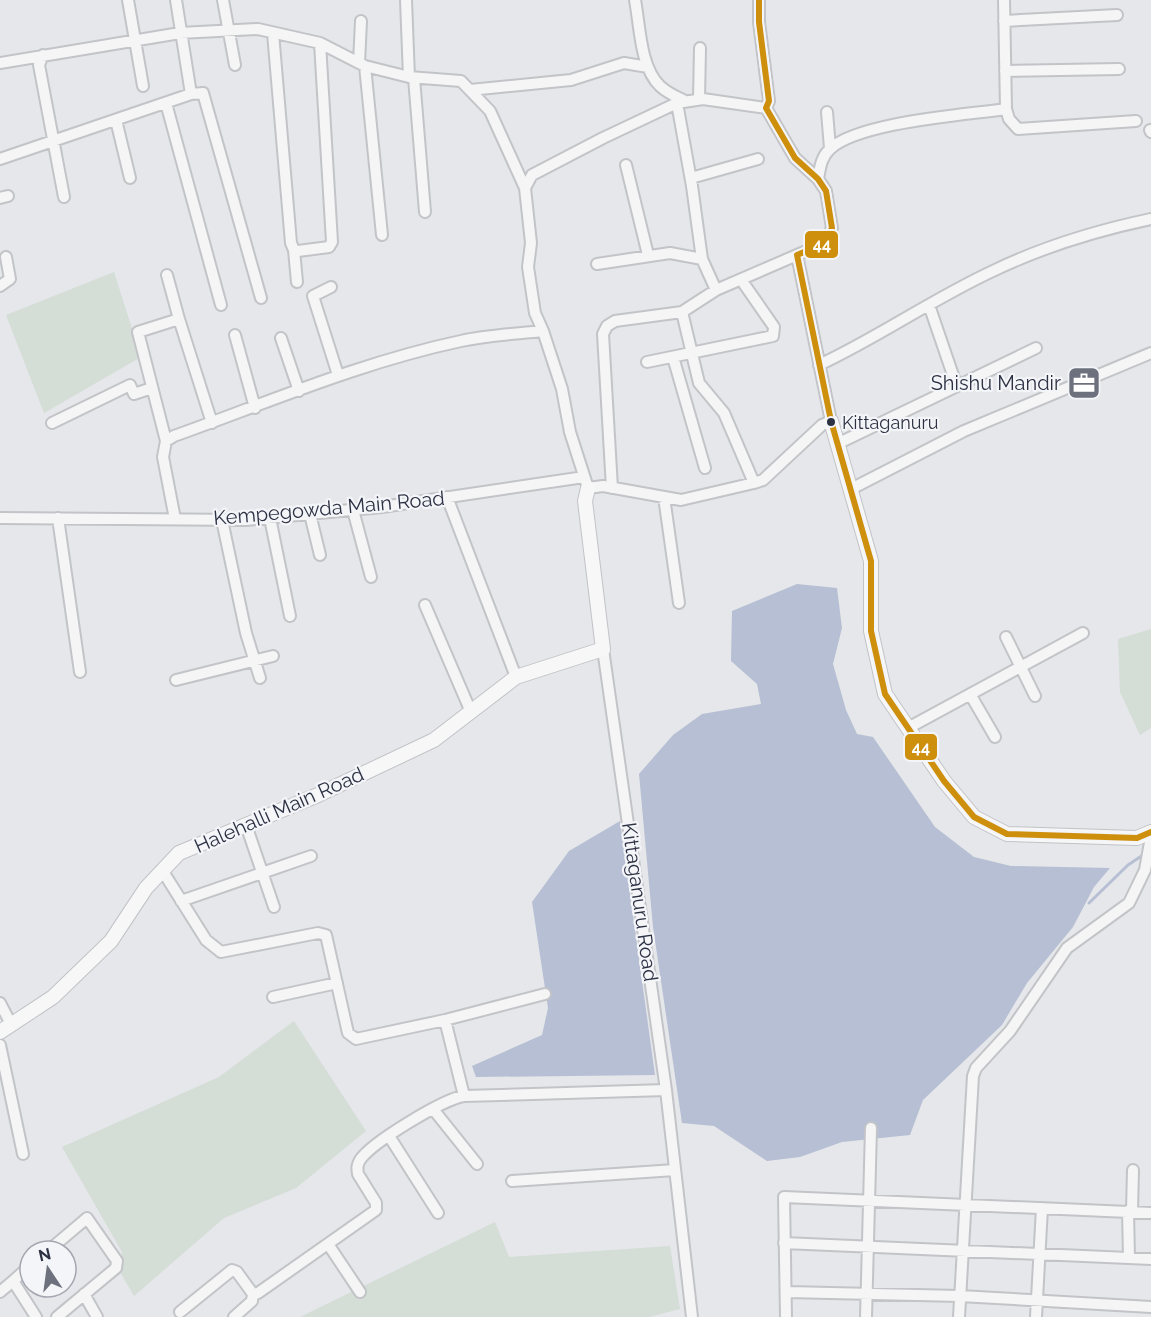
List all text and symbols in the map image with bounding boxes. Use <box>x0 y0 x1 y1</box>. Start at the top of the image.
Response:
line badge: 44 <box>804 230 839 259</box>
text: 44 <box>813 235 831 254</box>
office icon: Shishu Mandir <box>1066 365 1102 401</box>
place label: Shishu Mandir <box>931 371 1061 395</box>
place label: Kittaganuru <box>842 412 939 433</box>
marker: Kittaganuru <box>825 416 837 428</box>
street label: Kempegowda Main Road <box>212 486 446 530</box>
line badge: 44 <box>904 733 938 761</box>
text: 44 <box>912 738 930 757</box>
street label: Halehalli Main Road <box>190 762 368 858</box>
street label: Kittaganuru Road <box>617 821 663 983</box>
north arrow <box>18 1239 78 1299</box>
text: N <box>37 1244 53 1266</box>

